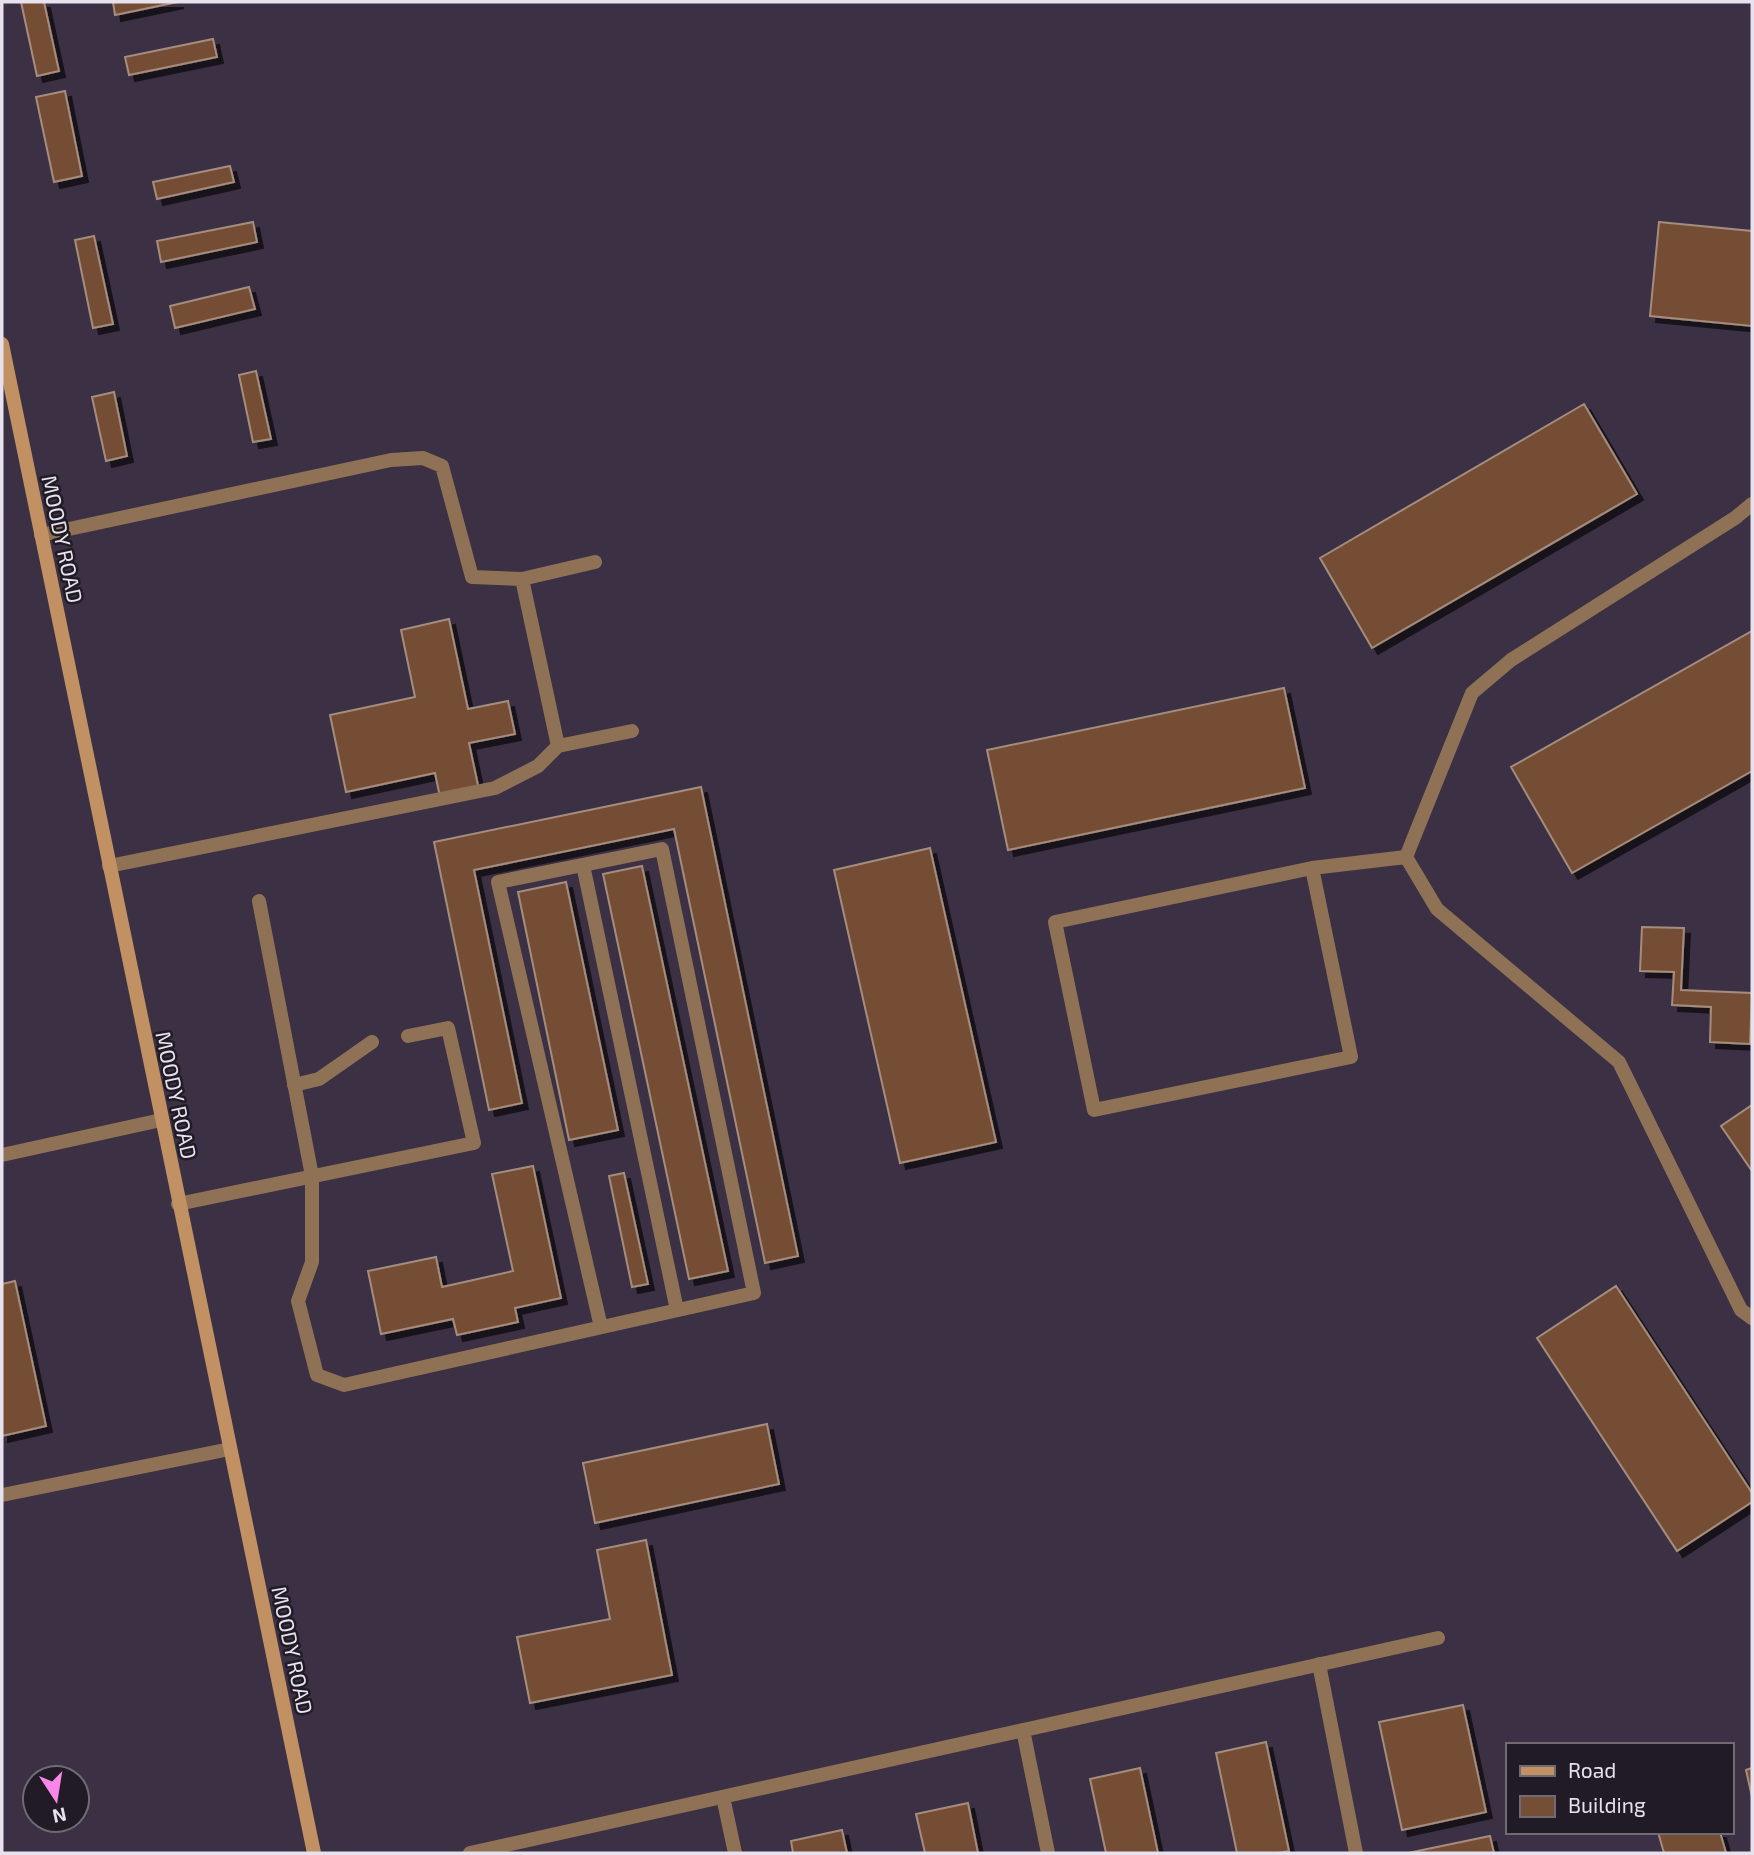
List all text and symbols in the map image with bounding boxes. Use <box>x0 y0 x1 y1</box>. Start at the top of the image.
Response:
street label: MOODY ROAD <box>37 473 89 605</box>
street label: MOODY ROAD <box>151 1029 203 1161</box>
street label: MOODY ROAD <box>267 1584 319 1716</box>
legend <box>1506 1743 1733 1834</box>
text: Road <box>1568 1757 1616 1782</box>
north arrow <box>21 1764 91 1834</box>
text: Building <box>1568 1792 1646 1817</box>
text: N <box>51 1803 69 1829</box>

